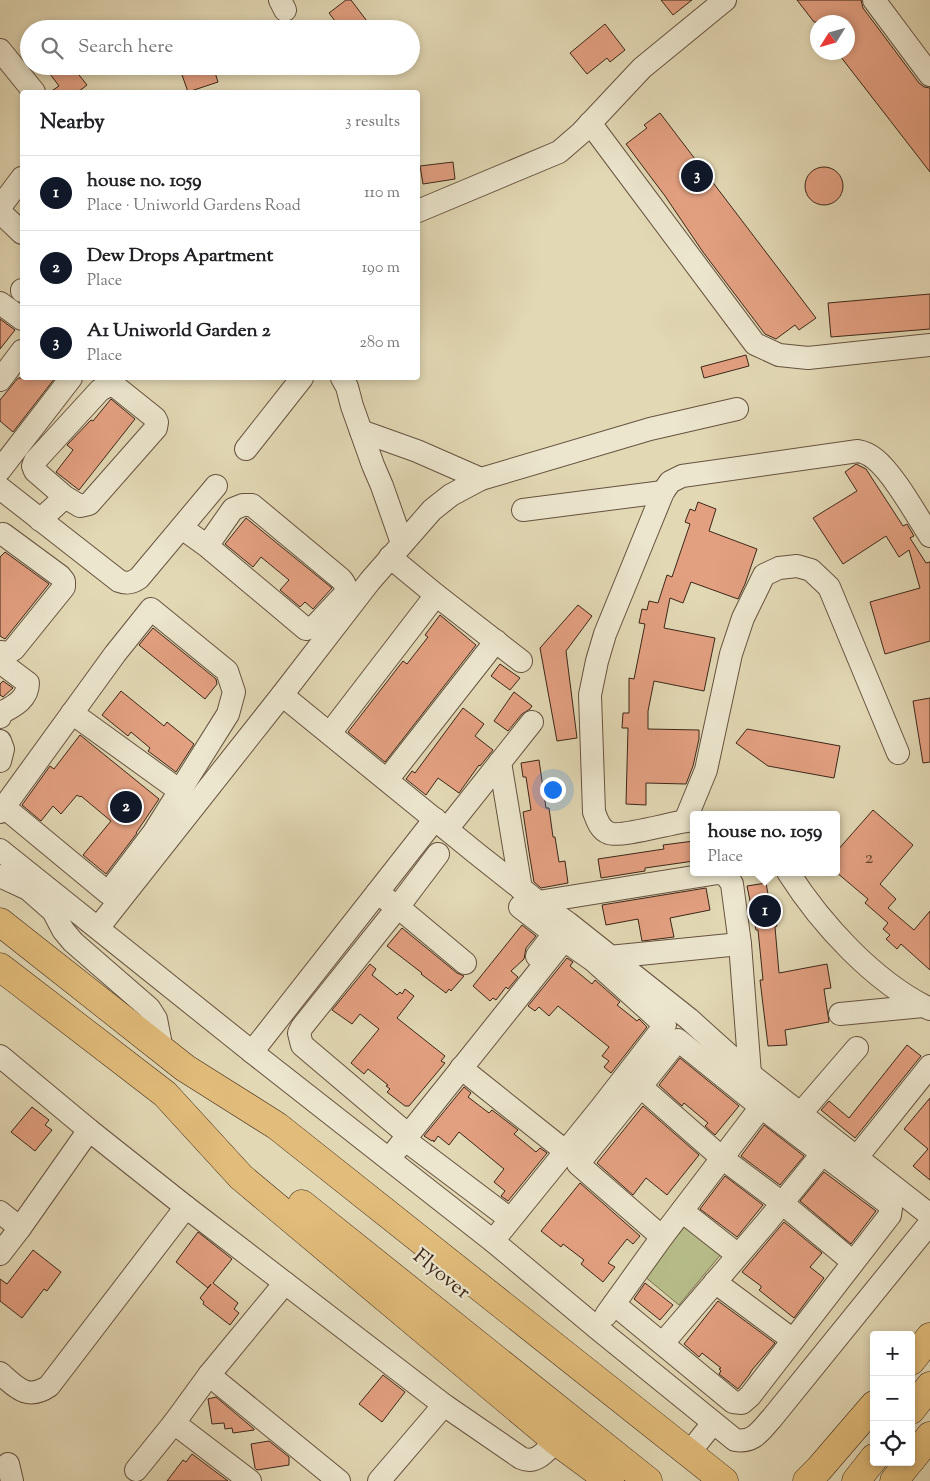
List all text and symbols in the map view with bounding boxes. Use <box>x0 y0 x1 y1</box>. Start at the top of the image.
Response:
north arrow <box>810 15 855 60</box>
search box <box>20 20 420 75</box>
icon: search <box>38 34 66 62</box>
text: Search here <box>78 34 173 61</box>
text: Nearby <box>40 108 105 138</box>
text: 3 results <box>345 111 400 134</box>
pin: 3 <box>681 157 713 195</box>
text: house no. 1059 <box>87 168 201 195</box>
text: 1 <box>53 182 59 205</box>
text: 110 m <box>364 182 400 205</box>
text: Place · Uniworld Gardens Road <box>87 195 301 218</box>
text: Dew Drops Apartment <box>87 243 273 270</box>
text: 2 <box>52 257 60 280</box>
text: 190 m <box>362 257 400 280</box>
text: Place <box>87 270 122 293</box>
text: A1 Uniworld Garden 2 <box>87 318 271 345</box>
text: 3 <box>53 332 59 355</box>
text: 280 m <box>359 332 400 355</box>
text: Place <box>87 345 122 368</box>
your location <box>540 777 566 803</box>
pin: 2 <box>110 788 142 826</box>
popup <box>690 811 840 876</box>
text: house no. 1059 <box>708 819 822 846</box>
house number: 2 <box>865 845 874 872</box>
text: Place <box>708 846 743 869</box>
pin: 1 <box>749 892 781 930</box>
street label: Flyover <box>406 1242 476 1308</box>
map controls <box>870 1331 915 1466</box>
button: + <box>870 1331 915 1376</box>
button: − <box>870 1376 915 1421</box>
button: locate <box>870 1421 915 1466</box>

